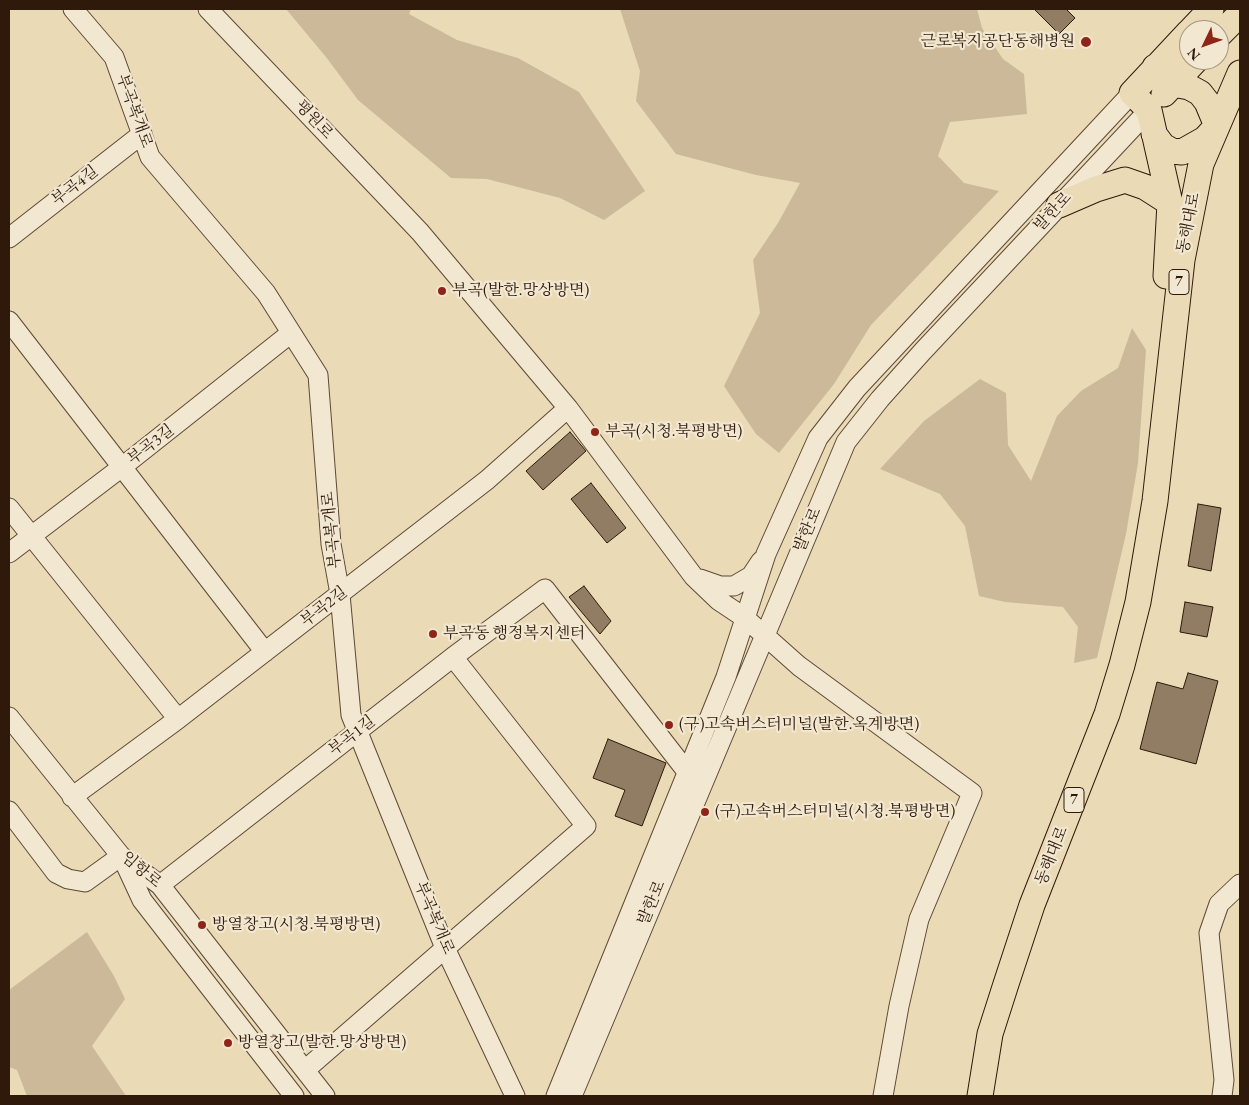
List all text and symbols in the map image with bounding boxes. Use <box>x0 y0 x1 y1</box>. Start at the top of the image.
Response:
north arrow <box>1179 20 1229 70</box>
place label: 근로복지공단동해병원 <box>920 32 1075 52</box>
marker: 근로복지공단동해병원 <box>1079 35 1093 49</box>
text: N <box>1183 44 1204 65</box>
street label: 부곡복개로 <box>112 71 156 151</box>
street label: 평원로 <box>291 96 337 144</box>
street label: 부곡4길 <box>48 162 102 210</box>
street label: 발한로 <box>1030 188 1076 236</box>
street label: 동해대로 <box>1174 191 1204 255</box>
road number: 7 <box>1169 270 1189 294</box>
place label: 부곡(발한.망상방면) <box>452 281 589 301</box>
marker: 부곡(발한.망상방면) <box>436 285 448 297</box>
street label: 부곡3길 <box>124 421 178 469</box>
place label: 부곡(시청.북평방면) <box>605 422 742 442</box>
marker: 부곡(시청.북평방면) <box>589 426 601 438</box>
street label: 부곡복개로 <box>318 491 346 569</box>
street label: 발한로 <box>790 505 826 555</box>
street label: 부곡2길 <box>297 583 351 631</box>
place label: 부곡동 행정복지센터 <box>443 624 585 644</box>
marker: 부곡동 행정복지센터 <box>427 628 439 640</box>
street label: 부곡1길 <box>325 712 379 760</box>
place label: (구)고속버스터미널(발한.옥계방면) <box>679 715 919 735</box>
marker: (구)고속버스터미널(발한.옥계방면) <box>663 719 675 731</box>
road number: 7 <box>1064 788 1084 812</box>
place label: (구)고속버스터미널(시청.북평방면) <box>715 802 955 822</box>
marker: (구)고속버스터미널(시청.북평방면) <box>699 806 711 818</box>
street label: 동해대로 <box>1032 824 1072 888</box>
street label: 임항로 <box>117 848 165 892</box>
street label: 발한로 <box>634 878 670 928</box>
street label: 부곡복개로 <box>410 879 458 957</box>
place label: 방열창고(시청.북평방면) <box>212 915 380 935</box>
marker: 방열창고(시청.북평방면) <box>196 919 208 931</box>
place label: 방열창고(발한.망상방면) <box>238 1033 406 1053</box>
marker: 방열창고(발한.망상방면) <box>222 1037 234 1049</box>

